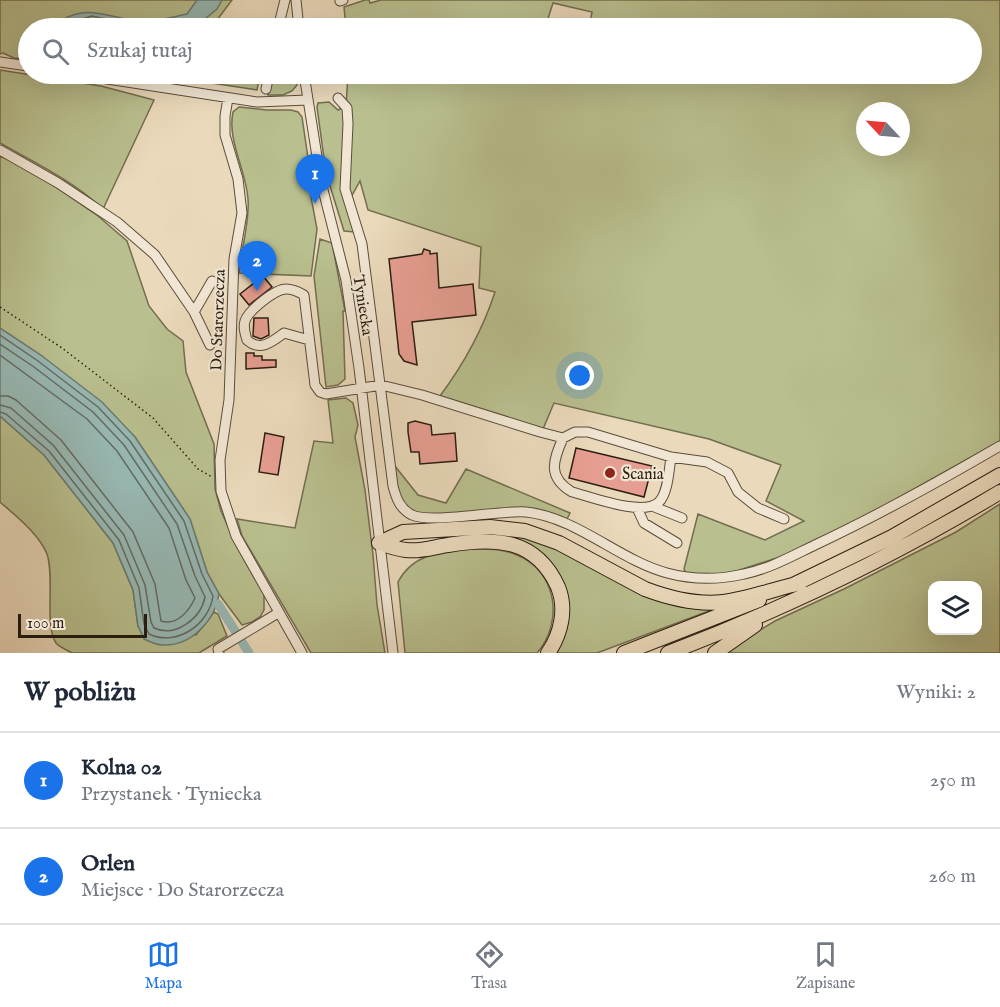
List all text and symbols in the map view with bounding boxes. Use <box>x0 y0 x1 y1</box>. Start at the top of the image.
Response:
search box <box>18 18 982 84</box>
icon: search <box>39 35 72 68</box>
text: Szukaj tutaj <box>87 37 192 65</box>
north arrow <box>856 102 910 156</box>
pin: 1 <box>296 154 334 204</box>
pin: 2 <box>238 242 276 291</box>
street label: Do Starorzecza <box>207 269 231 371</box>
street label: Tyniecka <box>347 274 377 337</box>
your location <box>565 361 594 390</box>
place label: Scania <box>622 465 664 485</box>
marker: Scania <box>603 466 617 480</box>
map controls <box>928 581 982 635</box>
button: layers <box>928 581 982 635</box>
scale bar <box>18 611 147 638</box>
text: 100 m <box>27 614 64 634</box>
text: W pobliżu <box>24 676 136 709</box>
text: Wyniki: 2 <box>896 680 976 705</box>
text: Kolna 02 <box>81 754 162 782</box>
text: 1 <box>40 768 47 793</box>
text: 250 m <box>930 768 976 793</box>
text: Przystanek · Tyniecka <box>81 782 262 807</box>
text: Orlen <box>81 850 135 878</box>
text: 2 <box>39 864 48 889</box>
text: 260 m <box>929 864 976 889</box>
text: Miejsce · Do Starorzecza <box>81 878 284 903</box>
tab: Mapa <box>145 938 182 994</box>
tab: Trasa <box>471 938 507 994</box>
tab: Zapisane <box>796 938 855 994</box>

